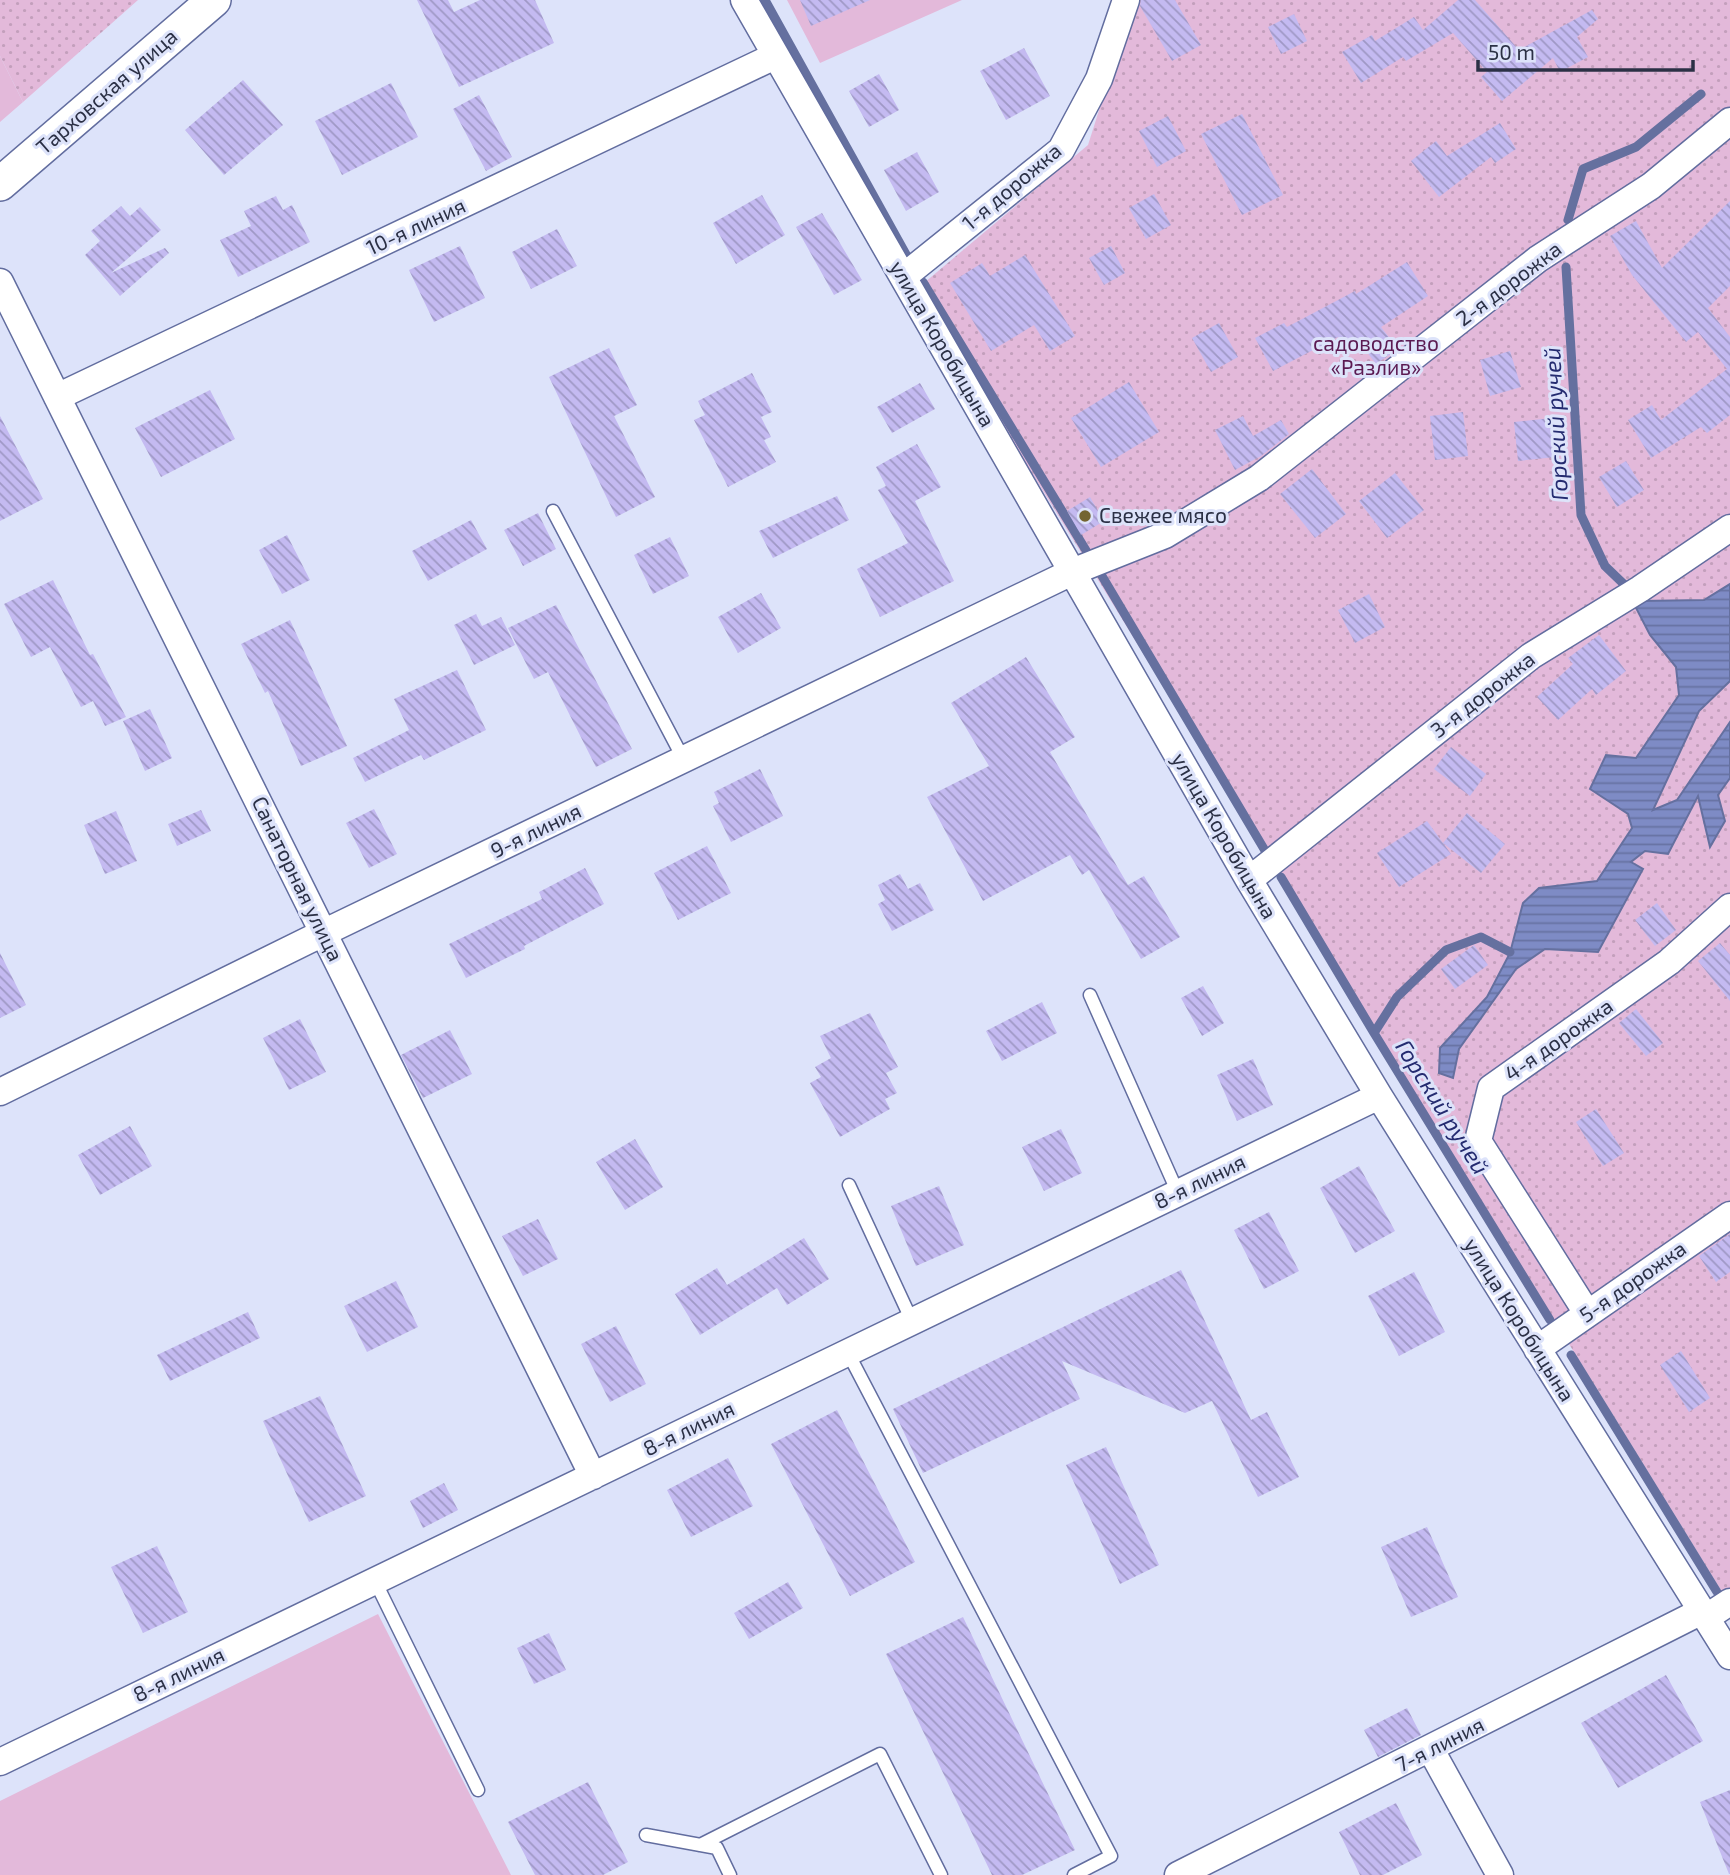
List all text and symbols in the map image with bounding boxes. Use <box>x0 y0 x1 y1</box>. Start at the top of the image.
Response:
street label: Тарховская улица <box>30 23 182 160</box>
scale bar <box>1478 28 1693 72</box>
text: 50 m <box>1488 39 1535 64</box>
street label: 1-я дорожка <box>956 137 1066 235</box>
street label: 10-я линия <box>362 192 469 260</box>
street label: 2-я дорожка <box>1451 235 1566 330</box>
street label: улица Коробицына <box>885 256 1001 431</box>
park label: садоводство «Разлив» <box>1313 330 1439 379</box>
water label: Горский ручей <box>1537 347 1573 501</box>
place label: Свежее мясо <box>1099 502 1227 527</box>
marker: Свежее мясо <box>1077 508 1093 524</box>
street label: 3-я дорожка <box>1425 645 1539 742</box>
street label: улица Коробицына <box>1167 748 1283 923</box>
street label: Санаторная улица <box>247 792 349 965</box>
street label: 9-я линия <box>486 797 585 862</box>
street label: 4-я дорожка <box>1499 992 1617 1085</box>
water label: Горский ручей <box>1390 1034 1495 1179</box>
street label: 8-я линия <box>1150 1148 1249 1213</box>
street label: улица Коробицына <box>1459 1233 1581 1406</box>
street label: 5-я дорожка <box>1574 1235 1690 1327</box>
street label: 8-я линия <box>639 1395 738 1460</box>
street label: 8-я линия <box>129 1641 228 1706</box>
street label: 7-я линия <box>1391 1711 1488 1777</box>

